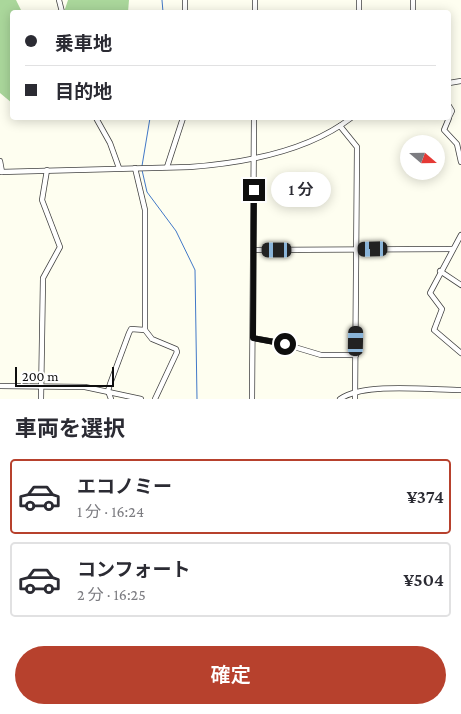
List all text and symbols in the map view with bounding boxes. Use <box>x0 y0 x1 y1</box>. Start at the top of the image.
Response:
text: 乗車地 <box>55 33 112 54</box>
text: 目的地 <box>55 81 112 102</box>
north arrow <box>400 135 445 180</box>
map controls <box>400 135 445 180</box>
callout: 1 分 <box>272 172 332 208</box>
route end <box>243 179 265 201</box>
text: 1 分 <box>289 181 313 198</box>
car <box>357 241 388 257</box>
car <box>262 243 292 258</box>
car <box>348 326 363 356</box>
route start <box>274 333 296 355</box>
scale bar <box>15 364 114 387</box>
text: 200 m <box>22 368 58 384</box>
text: 車両を選択 <box>15 416 125 441</box>
icon: car <box>17 474 62 519</box>
text: エコノミー <box>77 476 172 497</box>
text: ¥374 <box>407 486 444 507</box>
text: 1 分 · 16:24 <box>77 503 144 520</box>
icon: car <box>17 557 62 602</box>
text: コンフォート <box>77 559 190 580</box>
text: ¥504 <box>404 569 444 590</box>
text: 2 分 · 16:25 <box>77 586 146 603</box>
button: 確定 <box>15 646 446 704</box>

